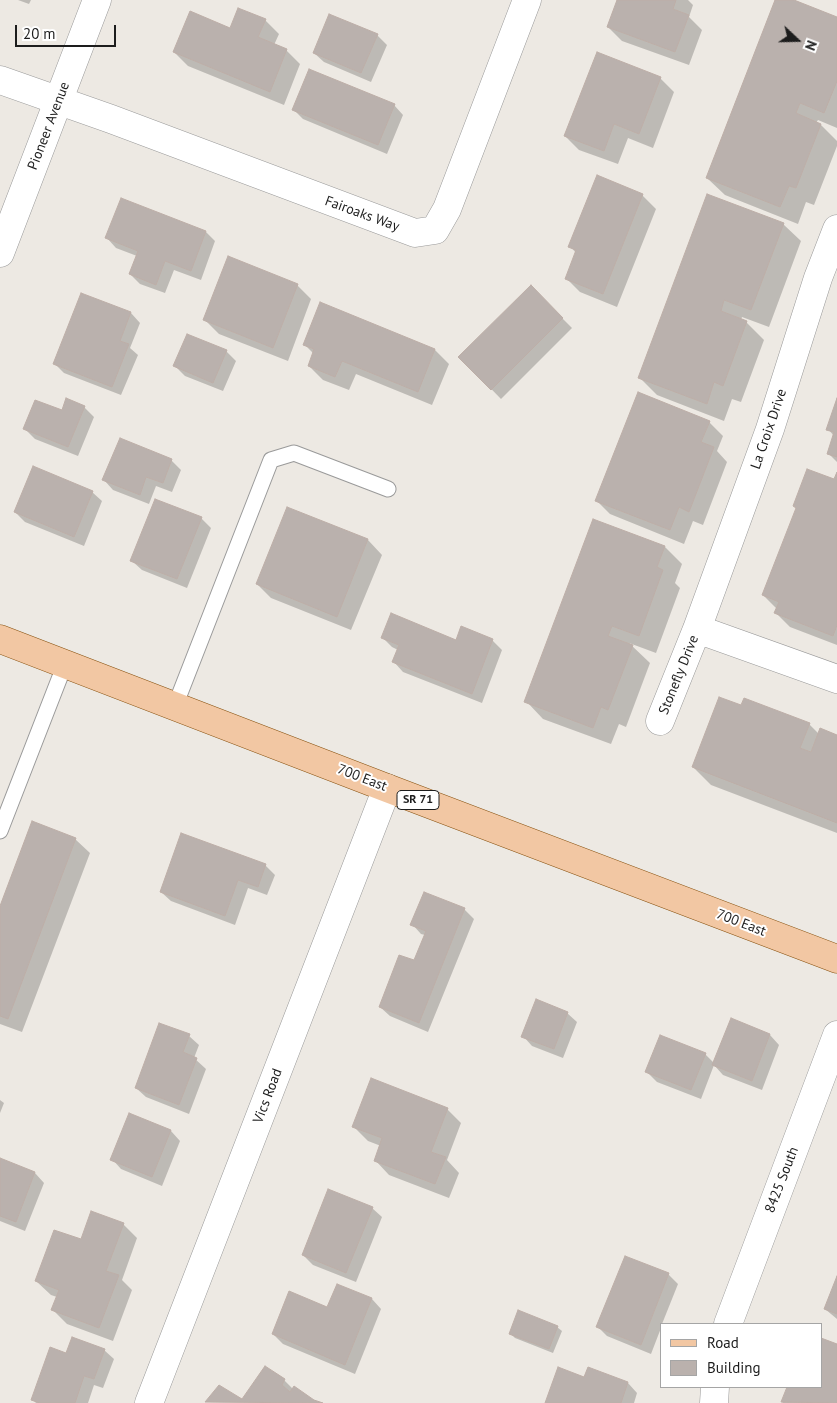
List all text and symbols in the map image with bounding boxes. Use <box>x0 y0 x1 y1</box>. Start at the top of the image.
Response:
scale bar <box>18 15 119 47</box>
north arrow <box>772 15 822 65</box>
text: 20 m <box>23 24 56 43</box>
text: N <box>801 38 821 53</box>
street label: Pioneer Avenue <box>24 80 74 172</box>
street label: Fairoaks Way <box>322 193 402 235</box>
street label: La Croix Drive <box>747 387 791 471</box>
street label: Stonefly Drive <box>655 633 703 717</box>
street label: 700 East <box>335 761 389 795</box>
road number: SR 71 <box>397 790 439 810</box>
street label: 700 East <box>714 906 768 940</box>
street label: Vics Road <box>250 1066 286 1126</box>
street label: 8425 South <box>762 1145 802 1215</box>
legend <box>660 1323 822 1388</box>
text: Road <box>707 1333 739 1352</box>
text: Building <box>707 1358 761 1377</box>

